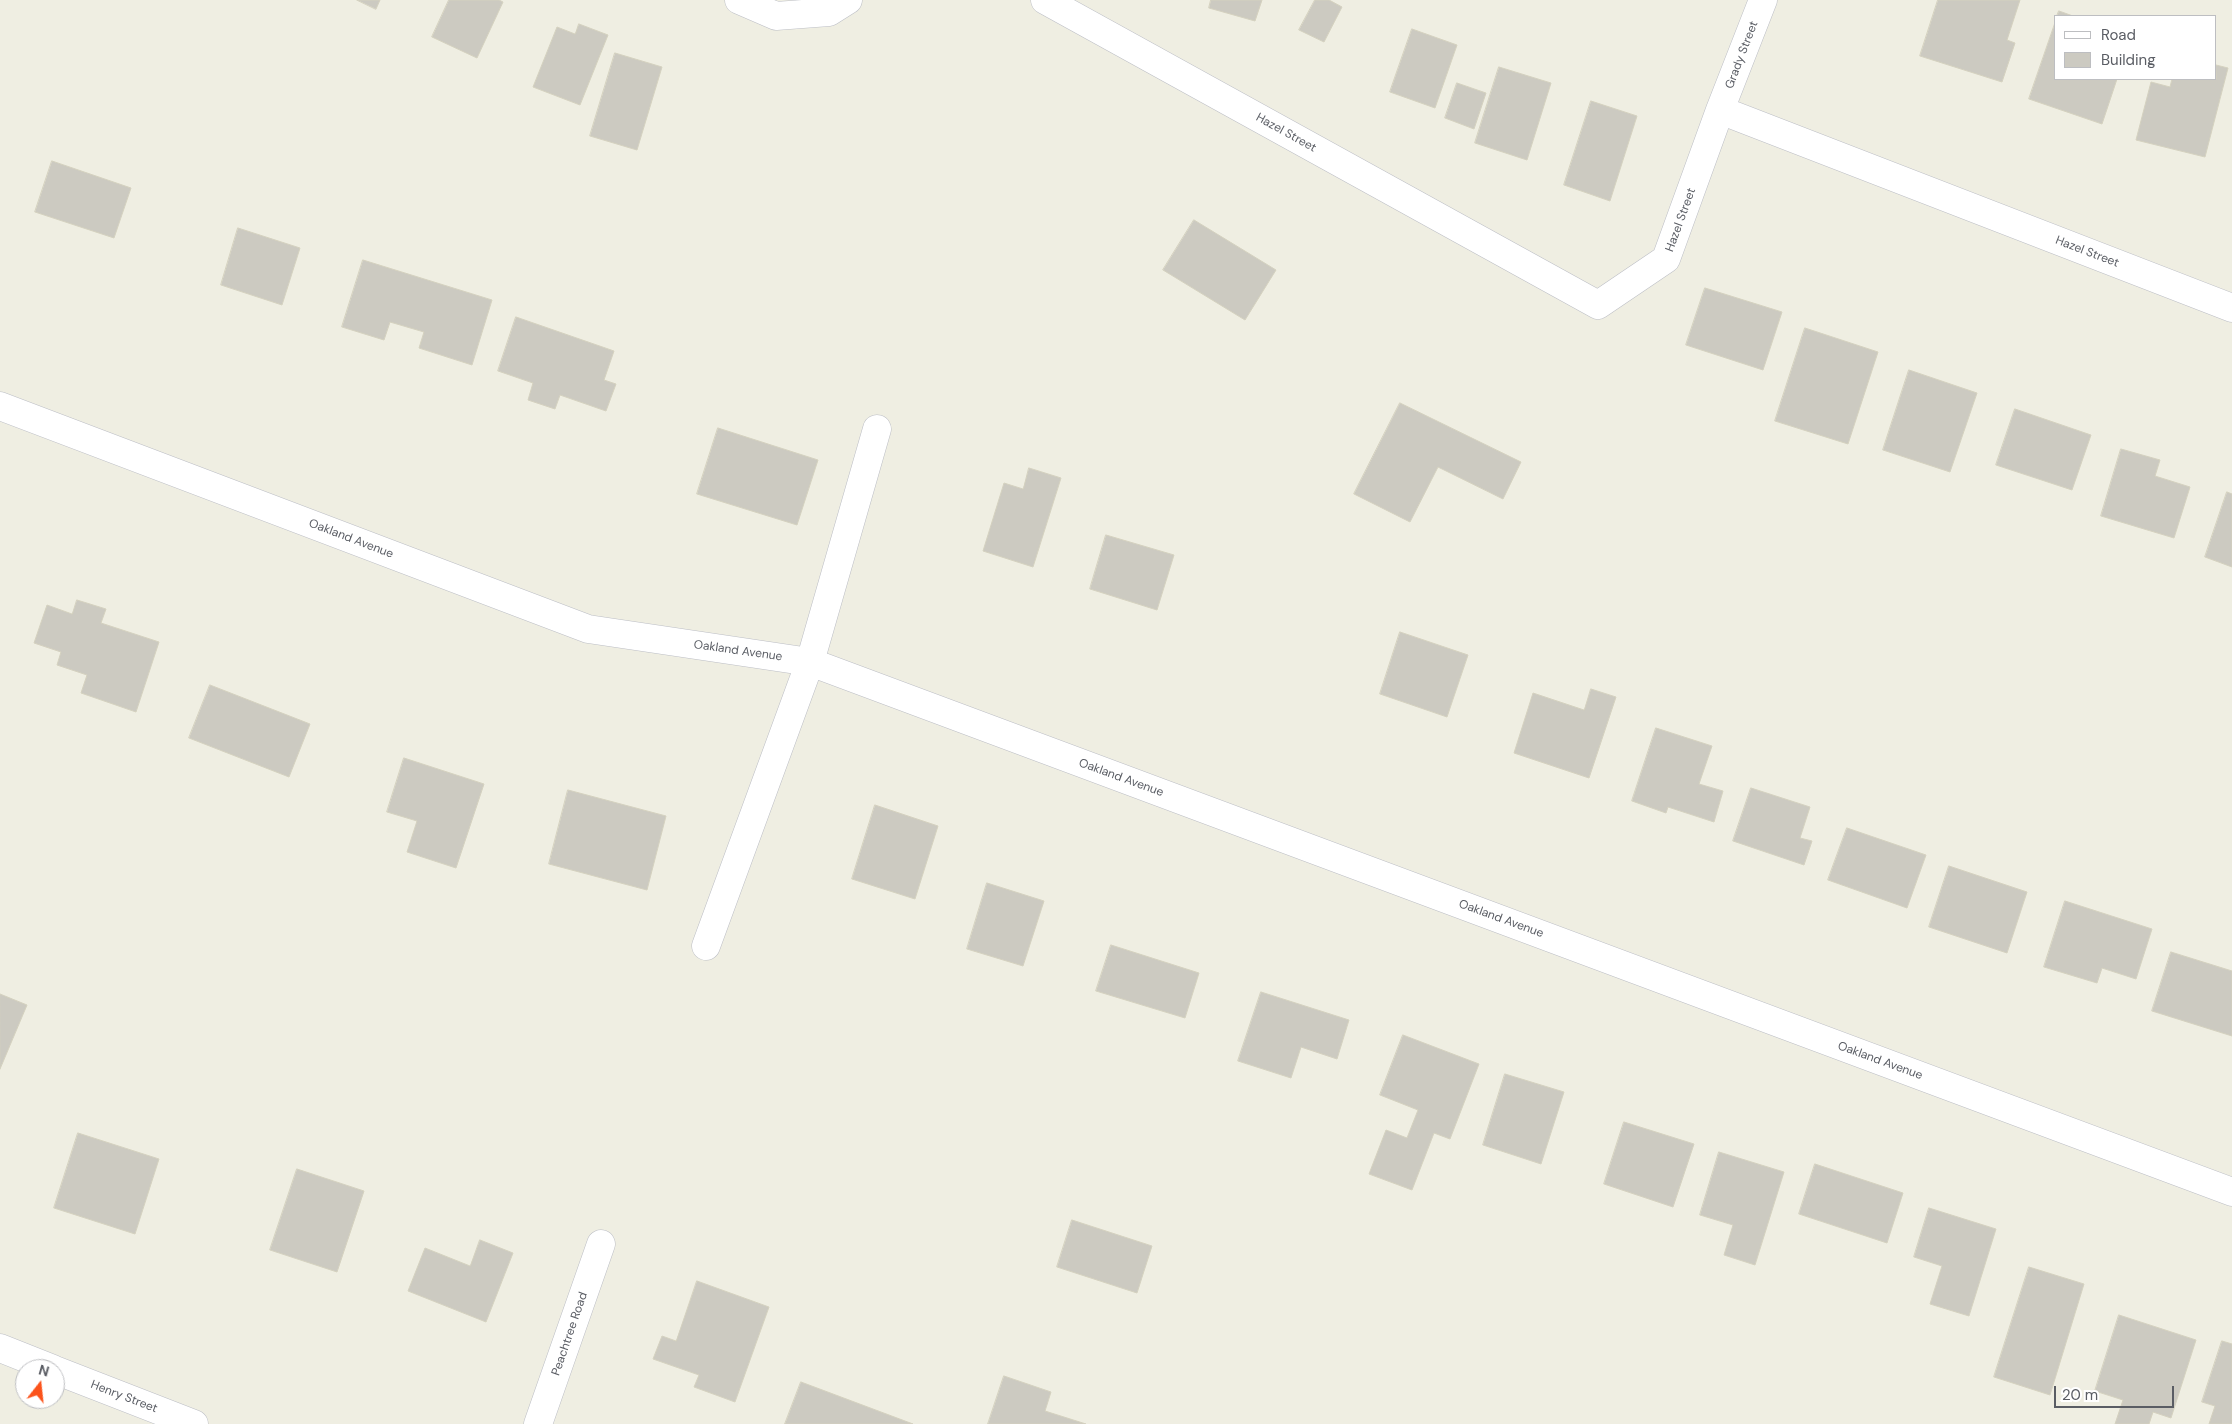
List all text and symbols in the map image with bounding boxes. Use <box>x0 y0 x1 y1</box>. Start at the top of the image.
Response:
legend <box>2054 15 2217 80</box>
street label: Grady Street <box>1722 19 1762 91</box>
text: Road <box>2101 25 2136 45</box>
text: Building <box>2101 50 2156 70</box>
street label: Hazel Street <box>1253 110 1319 156</box>
street label: Hazel Street <box>1663 186 1699 254</box>
street label: Hazel Street <box>2053 233 2121 271</box>
street label: Oakland Avenue <box>307 516 395 562</box>
street label: Oakland Avenue <box>693 638 783 664</box>
street label: Oakland Avenue <box>1077 756 1165 800</box>
street label: Oakland Avenue <box>1457 897 1545 941</box>
street label: Oakland Avenue <box>1836 1039 1924 1083</box>
street label: Peachtree Road <box>549 1290 591 1378</box>
north arrow <box>15 1359 65 1409</box>
text: N <box>36 1360 51 1381</box>
scale bar <box>2057 1376 2177 1408</box>
street label: Henry Street <box>89 1378 159 1416</box>
text: 20 m <box>2062 1385 2098 1405</box>

